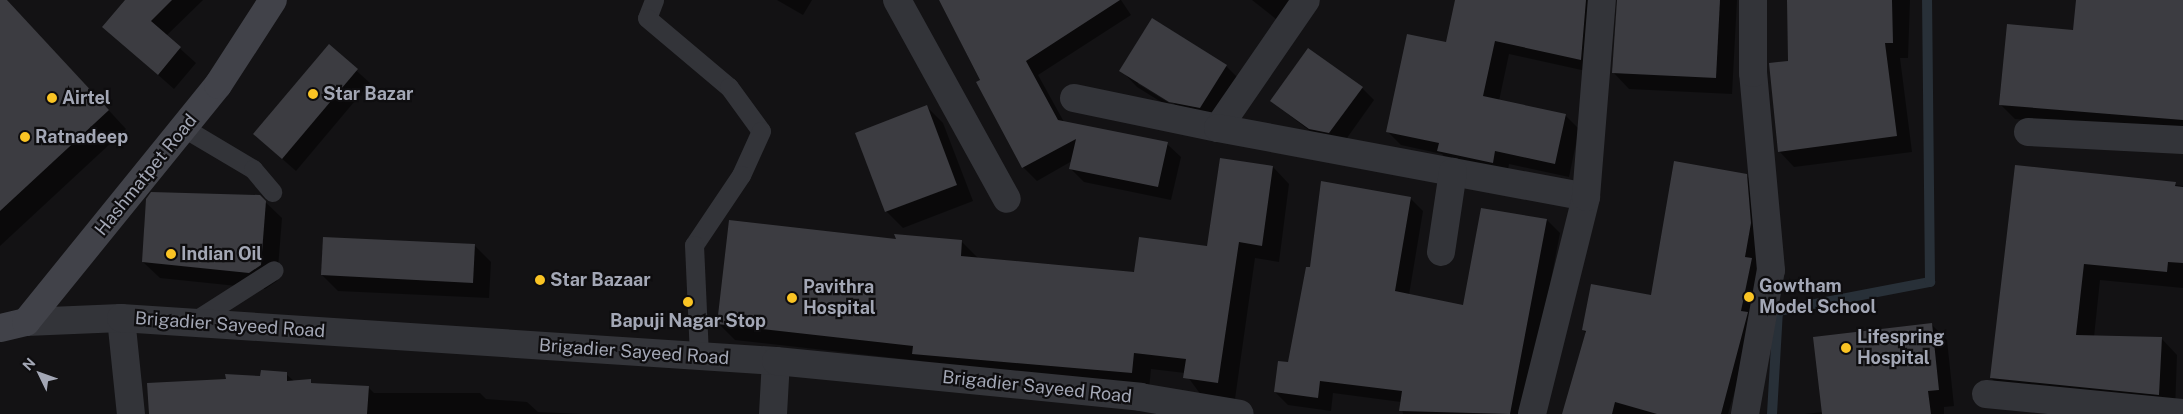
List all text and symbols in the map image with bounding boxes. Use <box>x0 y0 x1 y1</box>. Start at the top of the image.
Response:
place label: Star Bazar <box>323 83 414 105</box>
place label: Airtel <box>62 87 111 109</box>
marker: Star Bazar <box>307 88 319 100</box>
marker: Airtel <box>46 92 58 104</box>
street label: Hashmatpet Road <box>91 110 201 240</box>
place label: Ratnadeep <box>35 126 128 148</box>
marker: Ratnadeep <box>19 131 31 143</box>
place label: Indian Oil <box>181 243 262 265</box>
marker: Indian Oil <box>165 248 177 260</box>
place label: Star Bazaar <box>550 269 651 291</box>
marker: Star Bazaar <box>534 274 546 286</box>
place label: Gowtham Model School <box>1759 276 1876 318</box>
place label: Pavithra Hospital <box>803 277 876 320</box>
marker: Pavithra Hospital <box>785 291 799 305</box>
marker: Gowtham Model School <box>1743 291 1755 303</box>
marker: Bapuji Nagar Stop <box>682 296 694 308</box>
street label: Brigadier Sayeed Road <box>134 308 326 342</box>
place label: Bapuji Nagar Stop <box>610 310 766 332</box>
place label: Lifespring Hospital <box>1857 327 1944 369</box>
street label: Brigadier Sayeed Road <box>538 335 730 369</box>
marker: Lifespring Hospital <box>1839 341 1853 355</box>
north arrow <box>15 349 65 399</box>
text: N <box>19 355 38 373</box>
street label: Brigadier Sayeed Road <box>941 366 1133 408</box>

